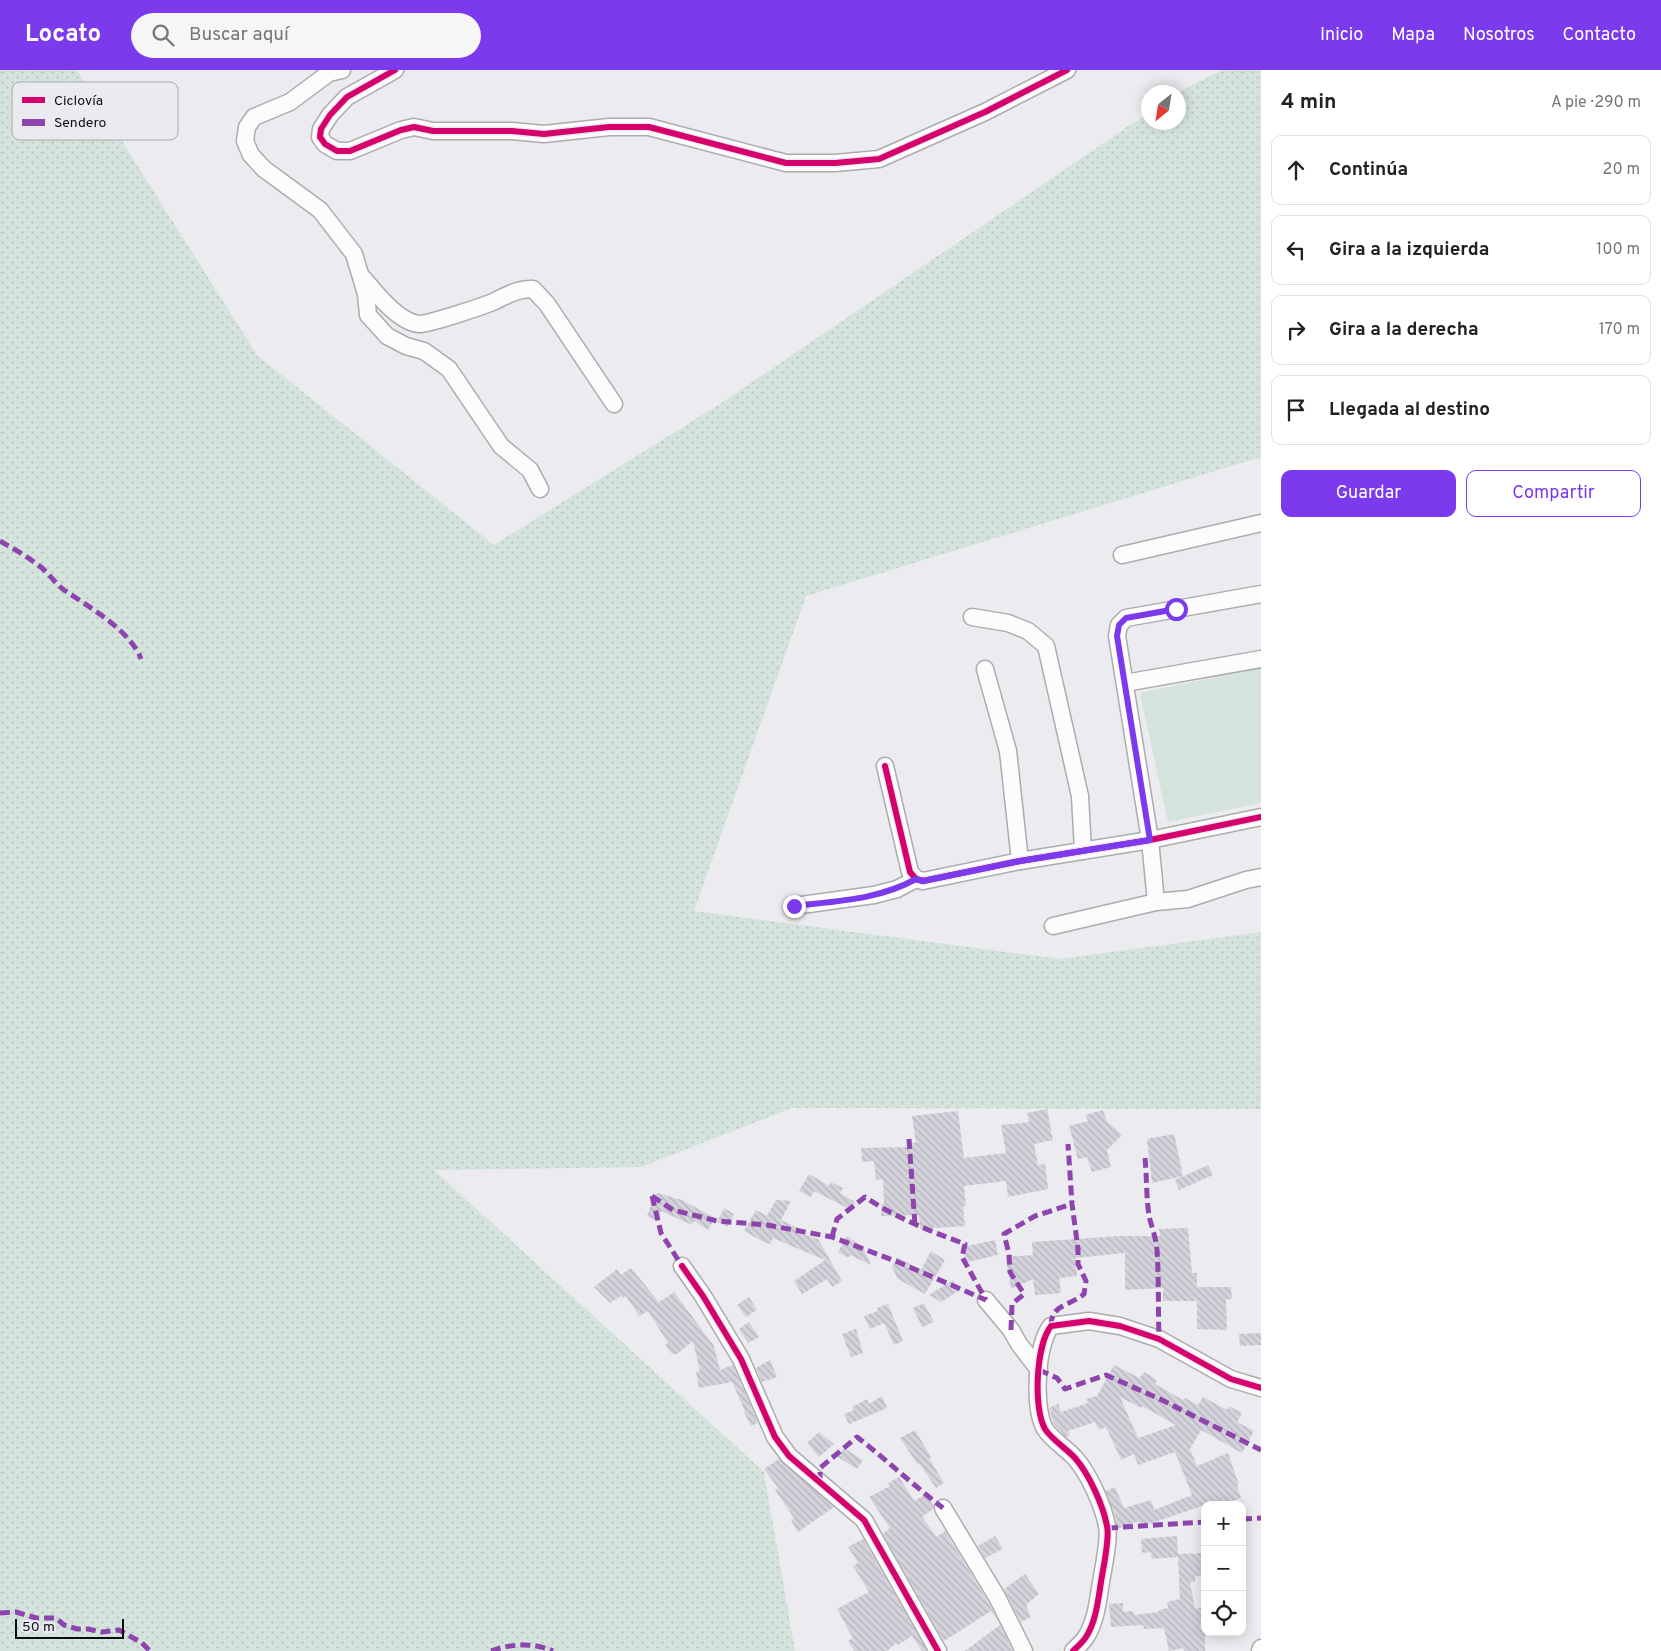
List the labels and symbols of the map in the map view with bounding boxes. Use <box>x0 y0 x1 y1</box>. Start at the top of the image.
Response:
legend <box>12 82 178 140</box>
north arrow <box>1141 85 1186 130</box>
text: Ciclovía <box>54 93 103 110</box>
text: Sendero <box>54 115 107 132</box>
route start <box>1165 598 1188 621</box>
route end <box>783 895 806 918</box>
scale bar <box>15 1616 124 1639</box>

